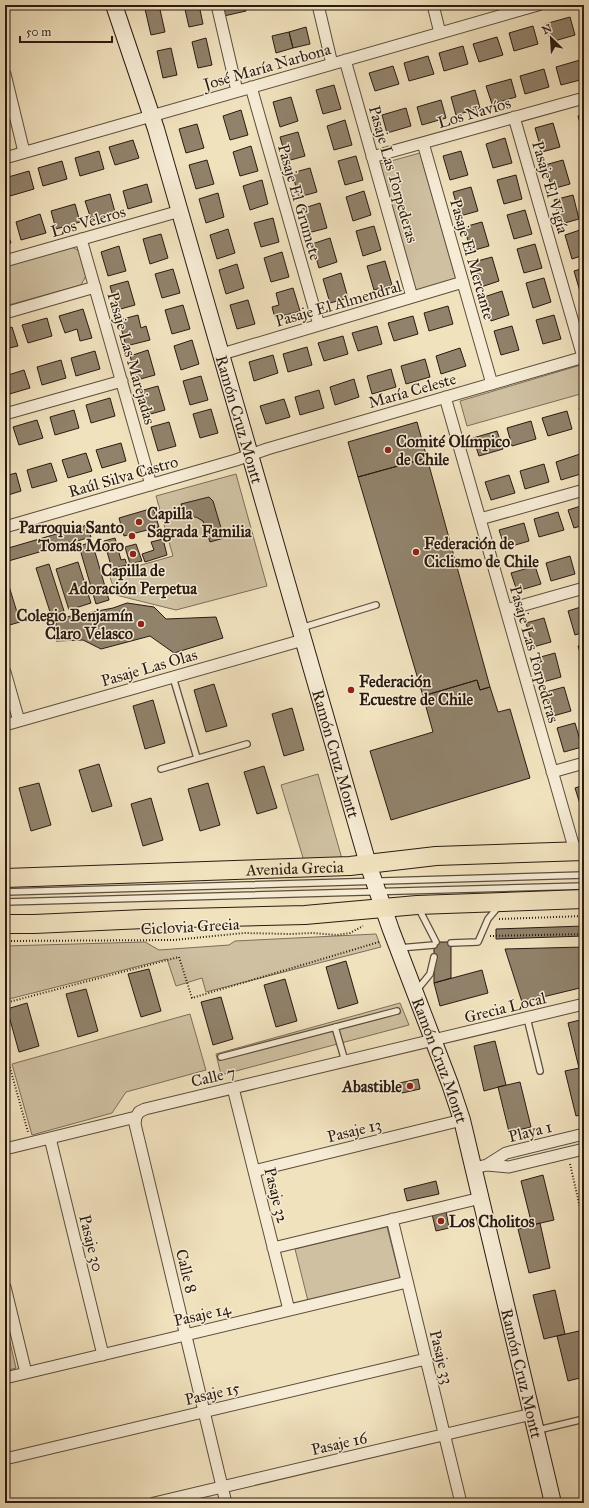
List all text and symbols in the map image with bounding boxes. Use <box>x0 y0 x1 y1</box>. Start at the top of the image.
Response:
scale bar <box>20 18 112 44</box>
north arrow <box>531 18 571 58</box>
text: N <box>540 21 555 37</box>
text: 50 m <box>26 25 51 39</box>
street label: José María Narbona <box>199 39 333 95</box>
street label: Los Navíos <box>435 93 513 132</box>
street label: Pasaje Las Torpederas <box>365 103 422 245</box>
street label: Pasaje El Vigía <box>527 139 573 236</box>
street label: Pasaje El Grumete <box>274 142 325 263</box>
street label: Pasaje El Mercante <box>446 197 499 322</box>
street label: Los Veleros <box>49 202 128 241</box>
street label: Pasaje El Almendral <box>273 276 404 331</box>
street label: Pasaje Las Marejadas <box>103 290 160 427</box>
street label: Ramón Cruz Montt <box>212 353 267 486</box>
street label: María Celeste <box>366 369 459 412</box>
place label: Comité Olímpico de Chile <box>396 432 510 469</box>
marker: Comité Olímpico de Chile <box>383 445 393 455</box>
street label: Raúl Silva Castro <box>66 452 180 501</box>
place label: Capilla Sagrada Familia <box>147 504 253 542</box>
marker: Capilla Sagrada Familia <box>134 517 144 527</box>
place label: Parroquia Santo Tomás Moro <box>19 518 124 555</box>
marker: Parroquia Santo Tomás Moro <box>127 531 137 541</box>
place label: Federación de Ciclismo de Chile <box>424 534 539 571</box>
marker: Federación de Ciclismo de Chile <box>411 547 421 557</box>
marker: Capilla de Adoración Perpetua <box>128 549 138 559</box>
place label: Capilla de Adoración Perpetua <box>68 561 198 599</box>
street label: Pasaje Las Torpederas <box>506 583 563 725</box>
place label: Colegio Benjamín Claro Velasco <box>17 606 133 643</box>
marker: Colegio Benjamín Claro Velasco <box>136 619 146 629</box>
street label: Pasaje Las Olas <box>99 645 200 690</box>
place label: Federación Ecuestre de Chile <box>359 672 474 709</box>
marker: Federación Ecuestre de Chile <box>346 685 356 695</box>
street label: Ramón Cruz Montt <box>308 687 363 820</box>
street label: Avenida Grecia <box>245 857 344 880</box>
street label: Ciclovia Grecia <box>140 914 240 939</box>
street label: Grecia Local <box>462 988 549 1027</box>
street label: Ramón Cruz Montt <box>408 995 471 1126</box>
street label: Calle 7 <box>189 1062 237 1091</box>
place label: Abastible <box>341 1077 402 1096</box>
marker: Abastible <box>405 1081 415 1091</box>
street label: Pasaje 13 <box>325 1115 383 1146</box>
street label: Playa 1 <box>506 1117 554 1146</box>
street label: Pasaje 32 <box>260 1165 293 1225</box>
place label: Los Cholitos <box>449 1212 535 1231</box>
street label: Pasaje 30 <box>75 1213 108 1274</box>
marker: Los Cholitos <box>436 1216 446 1226</box>
street label: Calle 8 <box>172 1247 201 1295</box>
street label: Pasaje 14 <box>172 1299 233 1330</box>
street label: Ramón Cruz Montt <box>497 1307 546 1440</box>
street label: Pasaje 33 <box>426 1328 457 1386</box>
street label: Pasaje 15 <box>183 1378 242 1409</box>
street label: Pasaje 16 <box>309 1428 370 1459</box>

